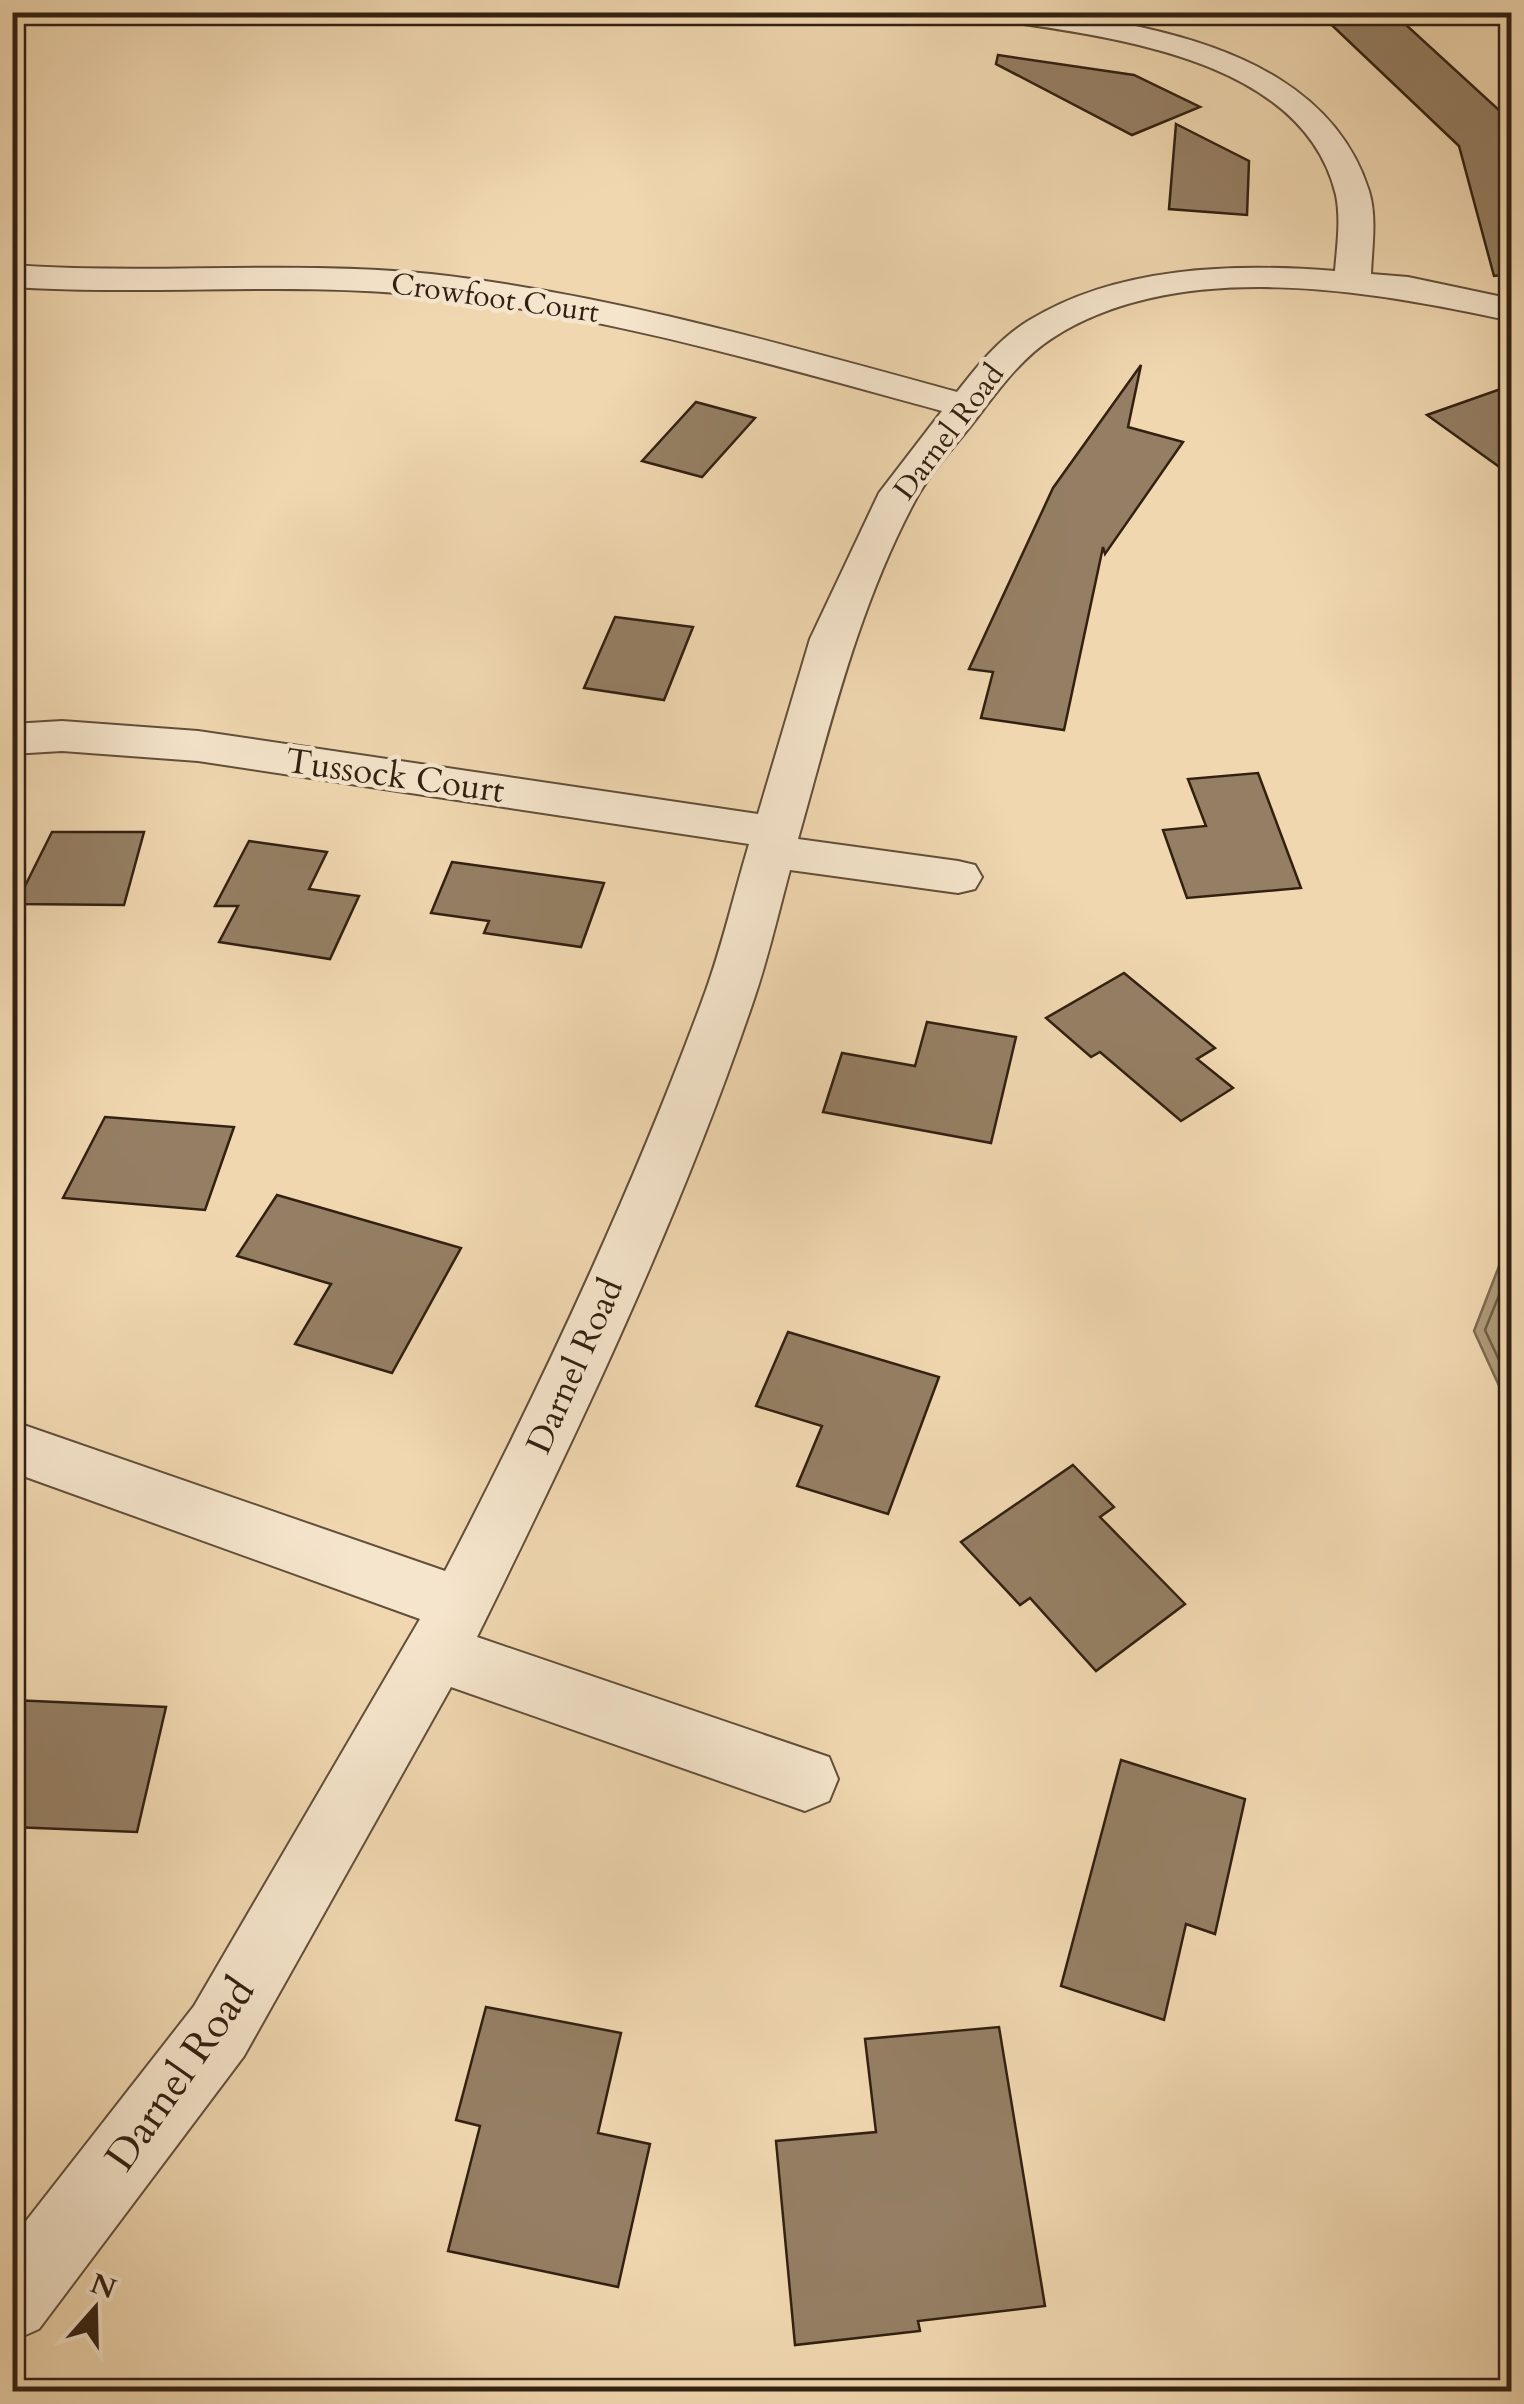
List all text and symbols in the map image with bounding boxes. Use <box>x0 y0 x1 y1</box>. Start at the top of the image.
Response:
street label: Crowfoot Court <box>389 263 602 333</box>
street label: Darnel Road <box>884 356 1014 508</box>
street label: Tussock Court <box>283 737 507 815</box>
street label: Darnel Road <box>515 1270 635 1461</box>
street label: Darnel Road <box>92 1966 268 2182</box>
north arrow <box>45 2259 145 2359</box>
text: N <box>85 2264 121 2308</box>

